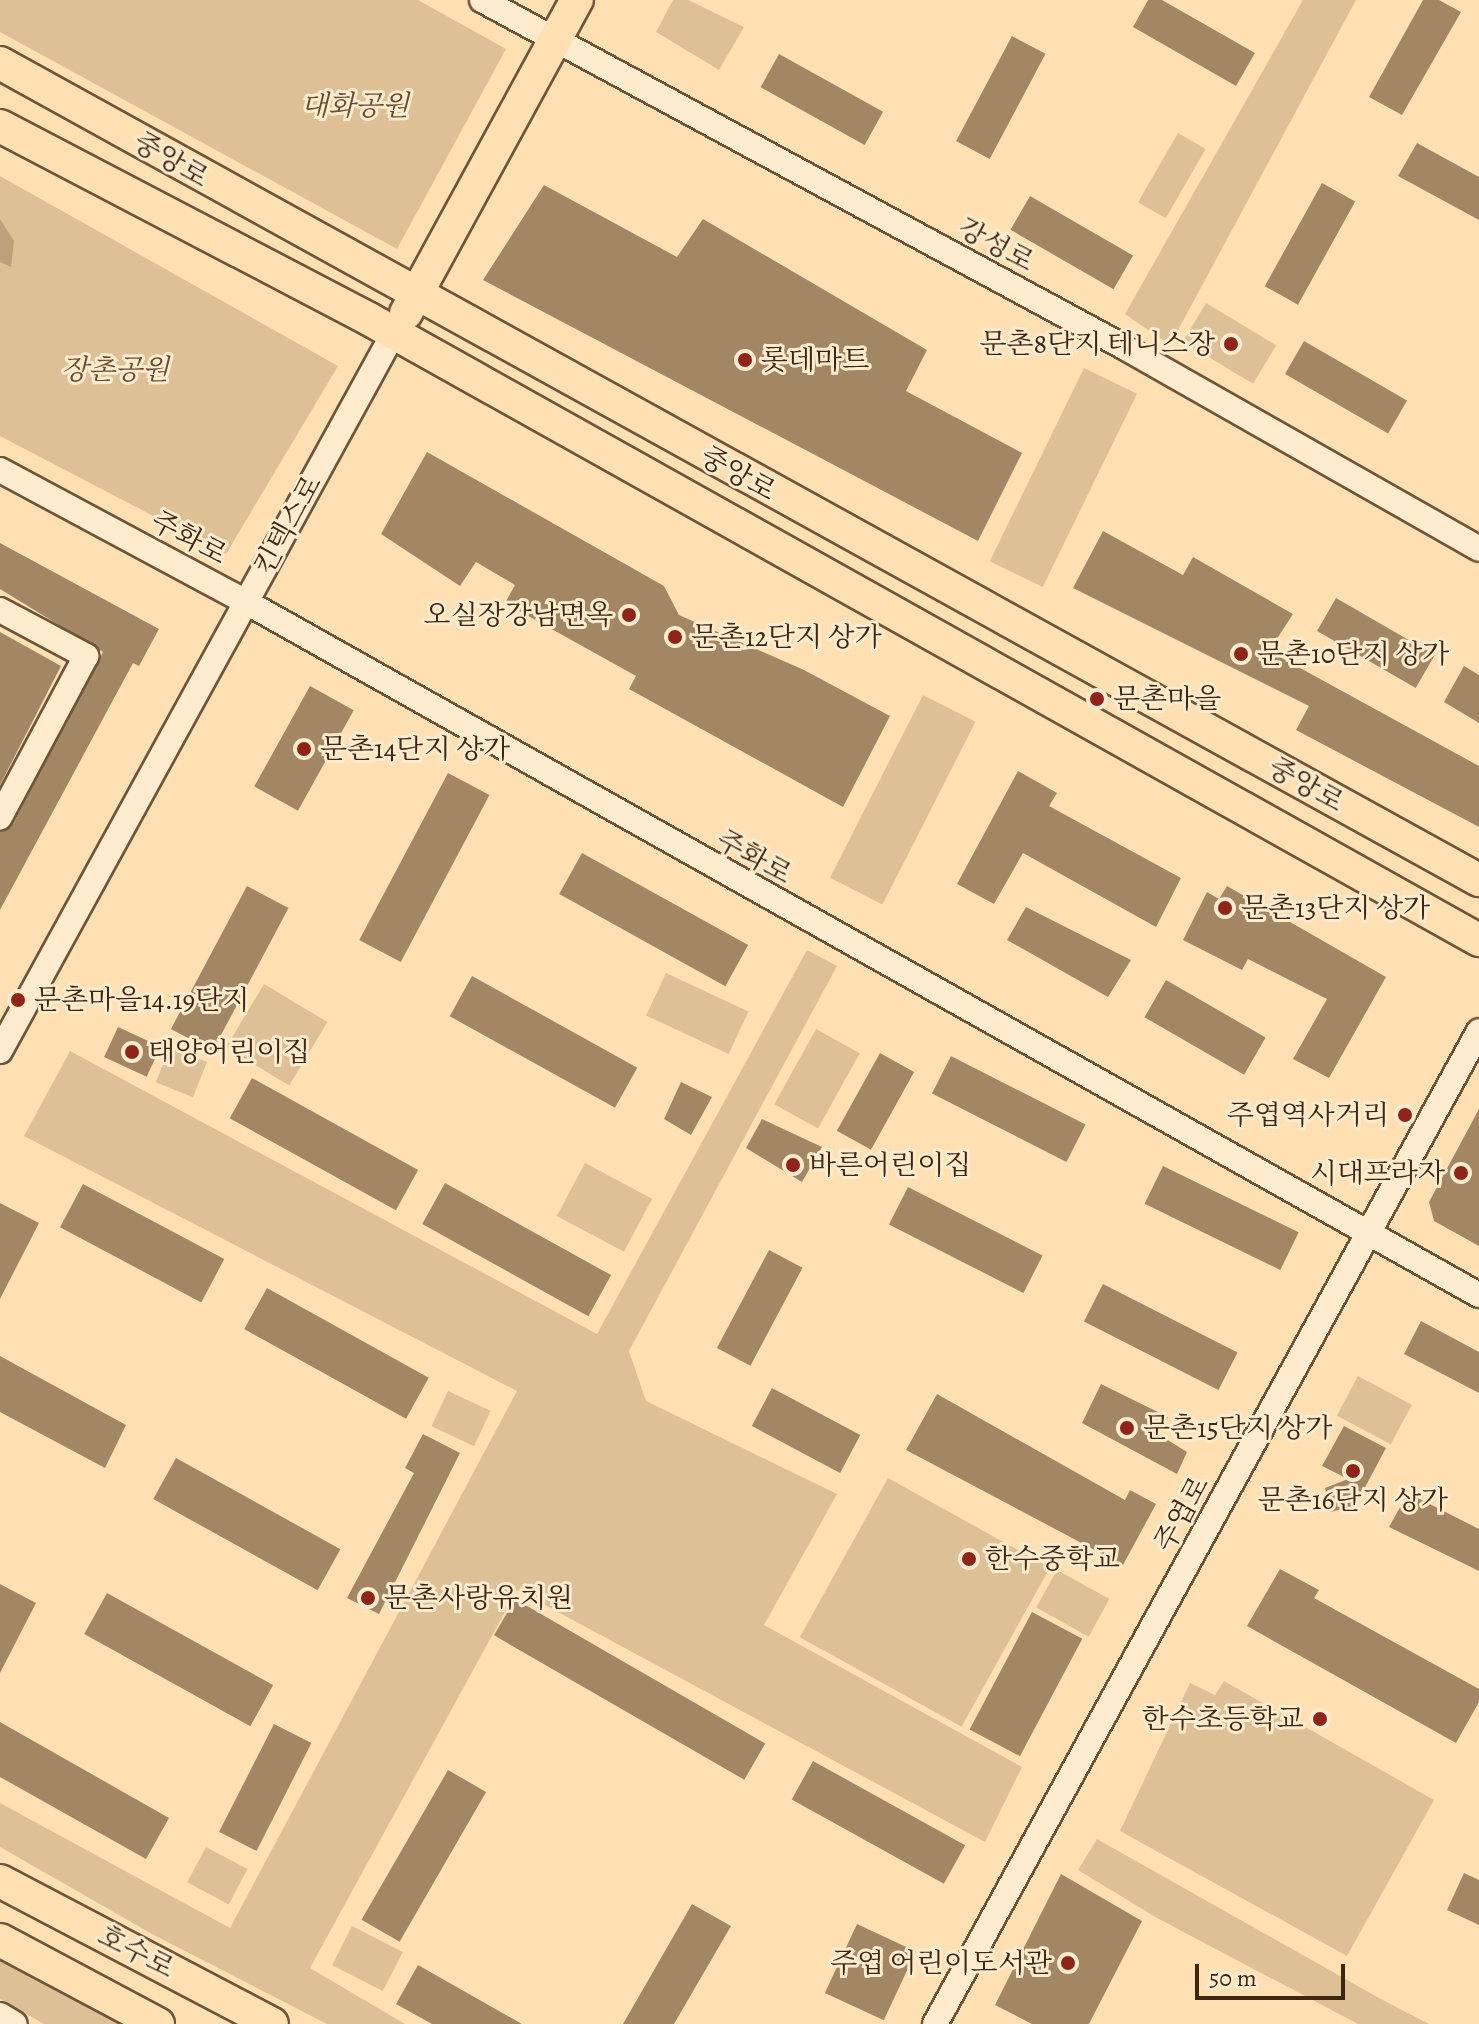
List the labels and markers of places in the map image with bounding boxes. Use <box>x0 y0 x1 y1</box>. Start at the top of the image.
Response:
place label: 문촌8단지 테니스장 <box>979 327 1215 361</box>
marker: 문촌8단지 테니스장 <box>1222 335 1240 353</box>
place label: 롯데마트 <box>761 343 869 377</box>
marker: 롯데마트 <box>736 351 754 369</box>
place label: 오실장강남면옥 <box>424 598 613 632</box>
marker: 오실장강남면옥 <box>620 606 638 624</box>
place label: 문촌12단지 상가 <box>691 620 882 654</box>
marker: 문촌12단지 상가 <box>666 628 684 646</box>
place label: 문촌10단지 상가 <box>1257 637 1449 671</box>
marker: 문촌10단지 상가 <box>1232 645 1250 663</box>
place label: 문촌마을 <box>1113 682 1221 716</box>
marker: 문촌마을 <box>1088 690 1106 708</box>
place label: 문촌14단지 상가 <box>320 732 510 766</box>
marker: 문촌14단지 상가 <box>295 740 313 758</box>
place label: 문촌13단지 상가 <box>1241 891 1430 925</box>
marker: 문촌13단지 상가 <box>1216 899 1234 917</box>
place label: 문촌마을14.19단지 <box>34 983 249 1017</box>
marker: 문촌마을14.19단지 <box>9 991 27 1009</box>
place label: 태양어린이집 <box>148 1035 310 1069</box>
marker: 태양어린이집 <box>123 1043 141 1061</box>
place label: 주엽역사거리 <box>1227 1098 1389 1132</box>
marker: 주엽역사거리 <box>1396 1106 1414 1124</box>
place label: 바른어린이집 <box>809 1148 971 1182</box>
marker: 바른어린이집 <box>784 1156 802 1174</box>
place label: 시대프라자 <box>1310 1156 1445 1190</box>
marker: 시대프라자 <box>1452 1164 1470 1182</box>
place label: 문촌15단지 상가 <box>1143 1411 1332 1445</box>
marker: 문촌15단지 상가 <box>1118 1419 1136 1437</box>
marker: 문촌16단지 상가 <box>1344 1462 1362 1480</box>
place label: 문촌16단지 상가 <box>1258 1483 1448 1517</box>
place label: 한수중학교 <box>985 1542 1120 1576</box>
marker: 한수중학교 <box>960 1550 978 1568</box>
place label: 문촌사랑유치원 <box>384 1581 573 1615</box>
marker: 문촌사랑유치원 <box>359 1589 377 1607</box>
place label: 한수초등학교 <box>1142 1702 1304 1736</box>
marker: 한수초등학교 <box>1311 1710 1329 1728</box>
place label: 주엽 어린이도서관 <box>830 1946 1052 1980</box>
marker: 주엽 어린이도서관 <box>1059 1954 1077 1972</box>

